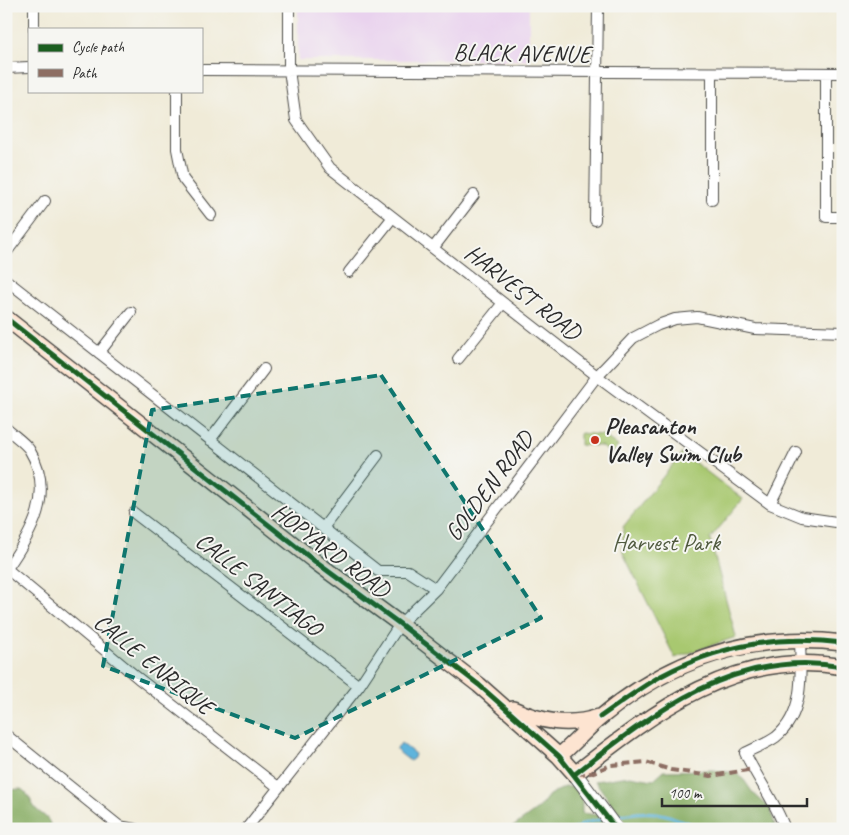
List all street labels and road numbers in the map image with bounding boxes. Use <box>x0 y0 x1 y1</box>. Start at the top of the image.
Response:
street label: BLACK AVENUE <box>453 37 594 69</box>
street label: HARVEST ROAD <box>459 237 589 348</box>
street label: GOLDEN ROAD <box>438 424 541 547</box>
street label: HOPYARD ROAD <box>266 496 398 605</box>
street label: CALLE SANTIAGO <box>190 525 331 645</box>
street label: CALLE ENRIQUE <box>88 607 222 723</box>

